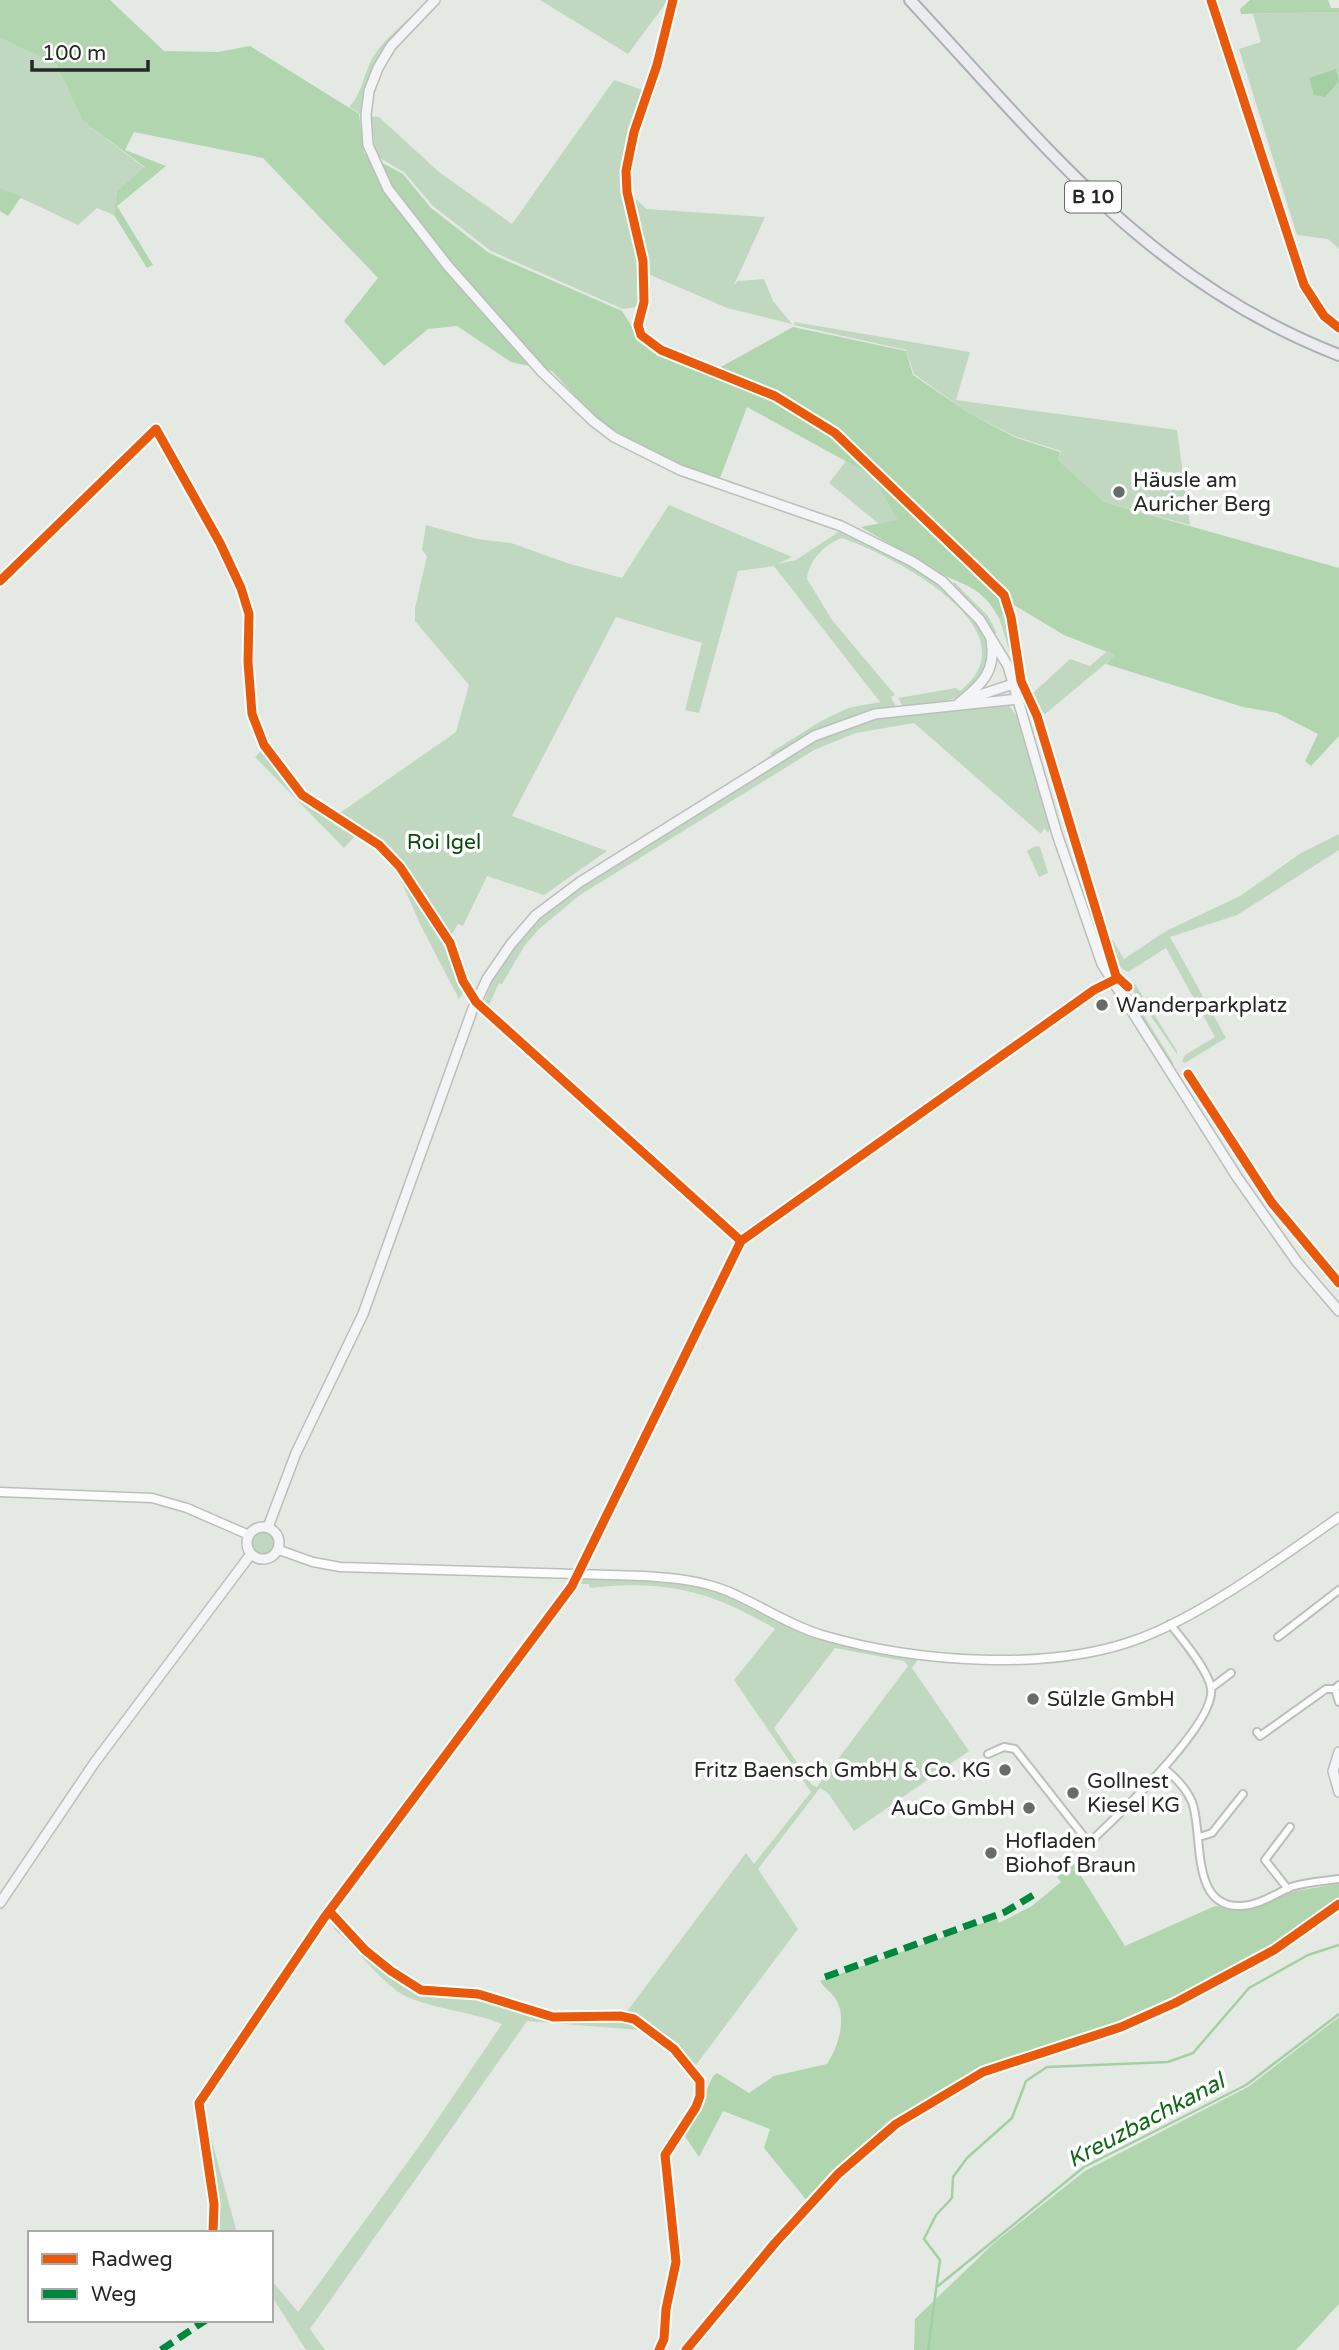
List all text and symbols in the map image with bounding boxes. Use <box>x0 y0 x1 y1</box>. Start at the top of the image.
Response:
scale bar <box>32 28 147 72</box>
text: 100 m <box>42 41 106 66</box>
road number: B 10 <box>1065 182 1121 212</box>
place label: Häusle am Auricher Berg <box>1133 468 1271 517</box>
marker: Häusle am Auricher Berg <box>1111 484 1127 500</box>
park label: Roi Igel <box>407 830 481 855</box>
place label: Wanderparkplatz <box>1116 993 1287 1018</box>
marker: Wanderparkplatz <box>1094 997 1110 1013</box>
place label: Sülzle GmbH <box>1047 1687 1175 1712</box>
marker: Sülzle GmbH <box>1025 1691 1041 1707</box>
place label: Fritz Baensch GmbH & Co. KG <box>694 1758 991 1783</box>
marker: Fritz Baensch GmbH & Co. KG <box>997 1762 1013 1778</box>
place label: Gollnest Kiesel KG <box>1087 1769 1180 1818</box>
marker: Gollnest Kiesel KG <box>1065 1785 1081 1801</box>
place label: AuCo GmbH <box>891 1796 1015 1821</box>
marker: AuCo GmbH <box>1021 1800 1037 1816</box>
place label: Hofladen Biohof Braun <box>1005 1829 1136 1878</box>
marker: Hofladen Biohof Braun <box>983 1845 999 1861</box>
water label: Kreuzbachkanal <box>1063 2067 1231 2174</box>
legend <box>28 2231 273 2322</box>
text: Radweg <box>91 2247 173 2272</box>
text: Weg <box>91 2282 136 2307</box>

